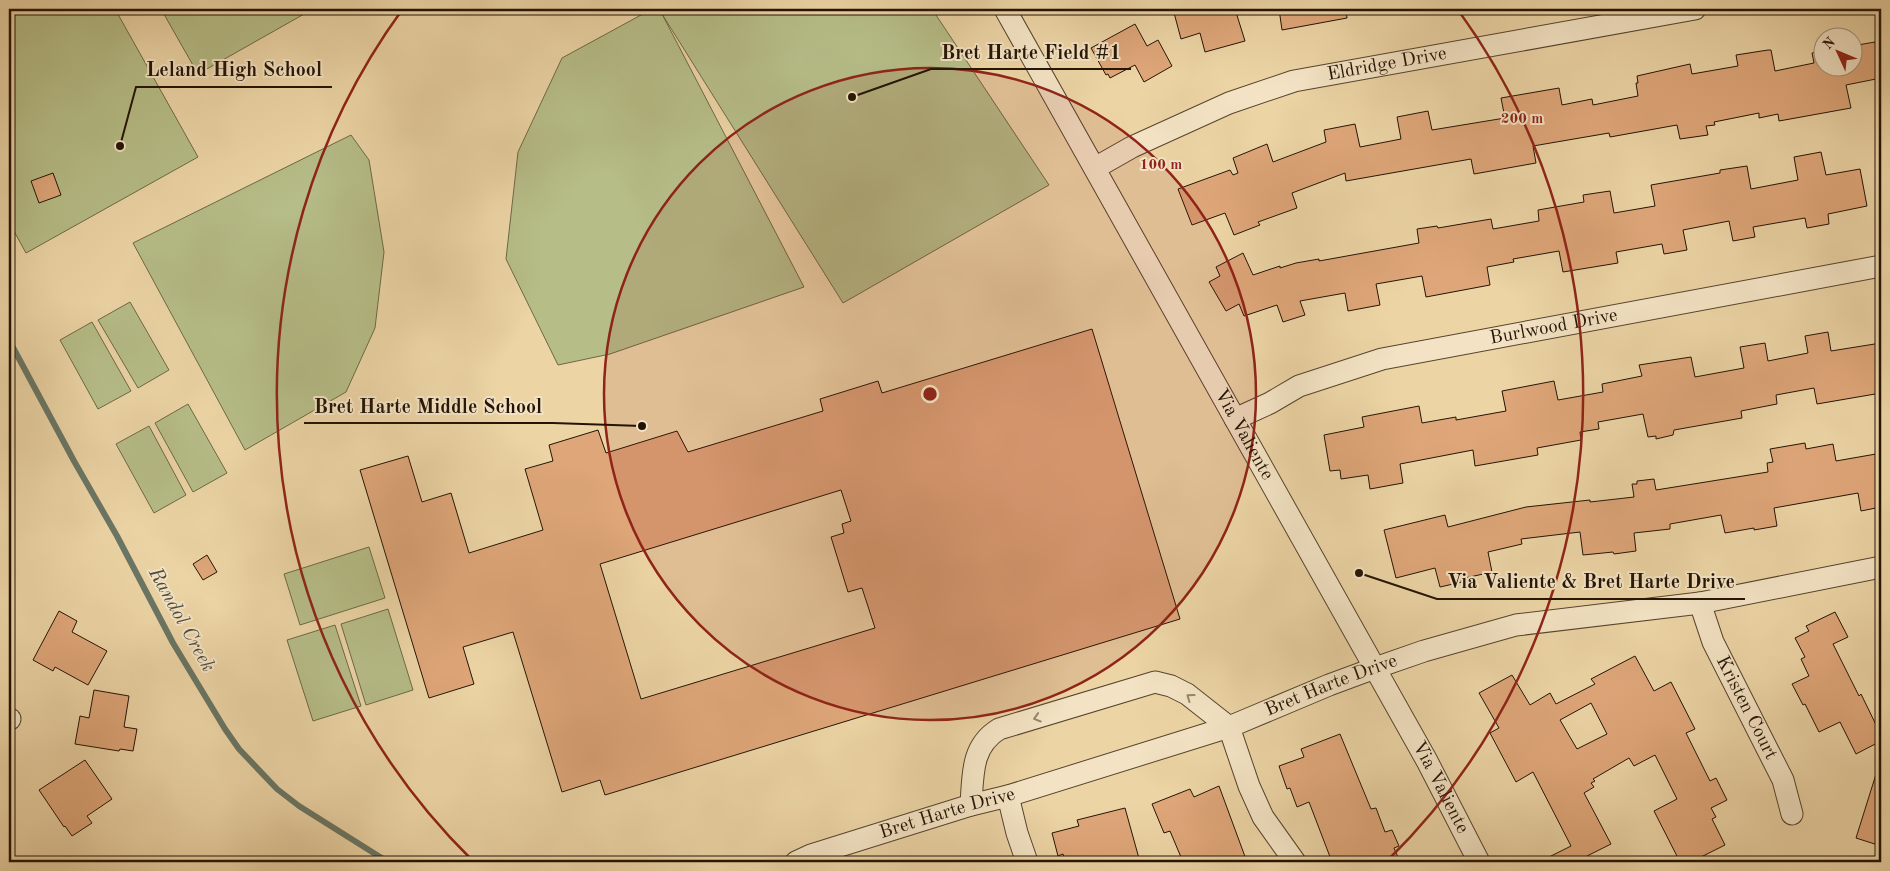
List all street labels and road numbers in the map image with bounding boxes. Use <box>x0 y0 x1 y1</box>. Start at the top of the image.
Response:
street label: Eldridge Drive <box>1326 44 1448 84</box>
street label: Burlwood Drive <box>1488 306 1619 348</box>
street label: Via Valiente <box>1211 386 1277 483</box>
street label: Bret Harte Drive <box>1262 652 1400 720</box>
street label: Kristen Court <box>1712 653 1781 763</box>
street label: Via Valiente <box>1409 738 1472 837</box>
street label: Bret Harte Drive <box>877 785 1017 842</box>

